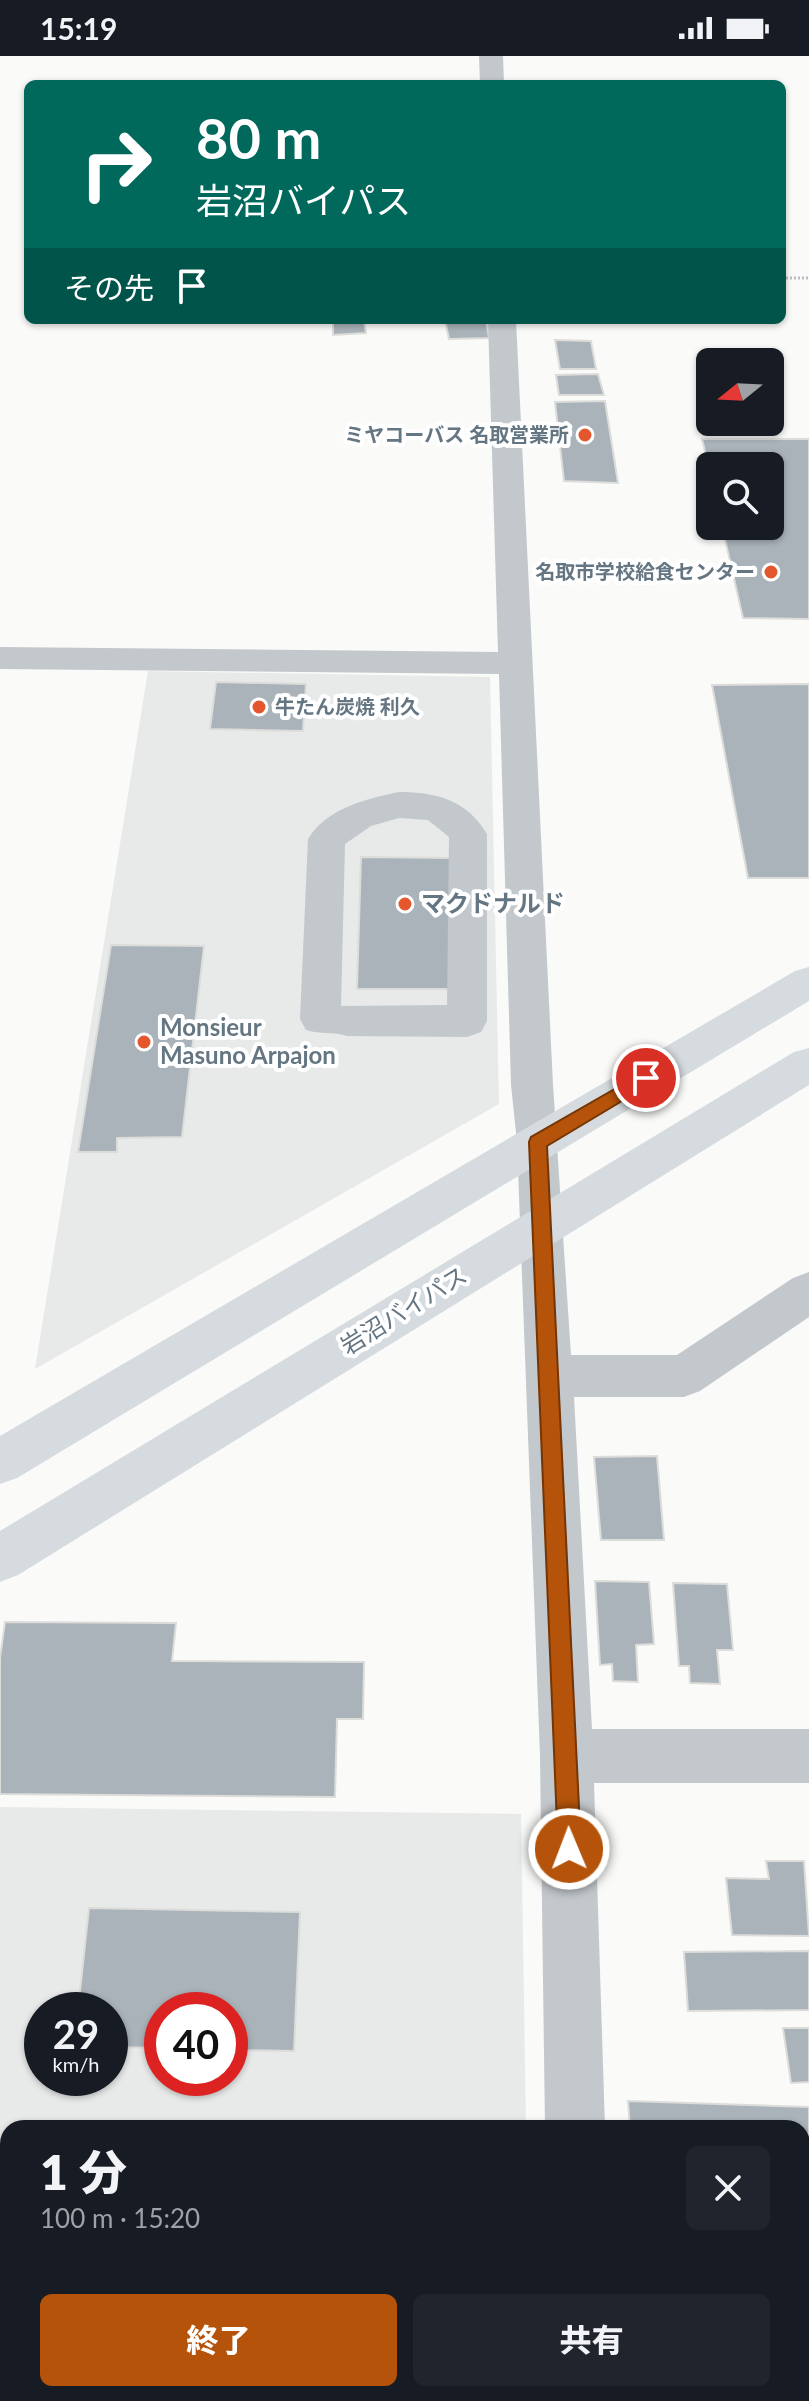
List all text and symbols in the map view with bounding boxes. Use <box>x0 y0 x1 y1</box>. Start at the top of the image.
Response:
text: 15:19 <box>40 10 117 46</box>
text: 80 m <box>196 104 321 171</box>
icon: right <box>64 112 168 216</box>
text: 岩沼バイパス <box>196 178 411 222</box>
icon: arrive <box>170 264 214 308</box>
text: その先 <box>64 269 154 305</box>
north arrow <box>696 348 784 436</box>
map controls <box>696 348 784 540</box>
place label: ミヤコーバス 名取営業所 <box>344 422 569 446</box>
marker: ミヤコーバス 名取営業所 <box>576 426 594 444</box>
button: search <box>696 452 784 540</box>
place label: 名取市学校給食センター <box>535 559 755 583</box>
marker: 名取市学校給食センター <box>762 563 780 581</box>
place label: 牛たん炭焼 利久 <box>275 694 420 718</box>
marker: 牛たん炭焼 利久 <box>250 698 268 716</box>
place label: マクドナルド <box>421 888 565 917</box>
marker: マクドナルド <box>396 895 414 913</box>
place label: Monsieur Masuno Arpajon <box>160 1012 336 1069</box>
marker: Monsieur Masuno Arpajon <box>135 1033 153 1051</box>
pin <box>612 1044 680 1112</box>
icon: arrive <box>624 1056 668 1100</box>
street label: 岩沼バイパス <box>335 1259 472 1360</box>
position arrow <box>527 1807 611 1891</box>
speed limit sign: 40 <box>144 1992 248 2096</box>
text: 29 <box>53 2010 99 2058</box>
text: km/h <box>53 2052 99 2076</box>
text: 1 分 <box>40 2143 127 2200</box>
button: close <box>686 2146 770 2230</box>
text: 100 m · 15:20 <box>40 2202 200 2234</box>
button: 終了 <box>40 2294 397 2386</box>
button: 共有 <box>413 2294 770 2386</box>

